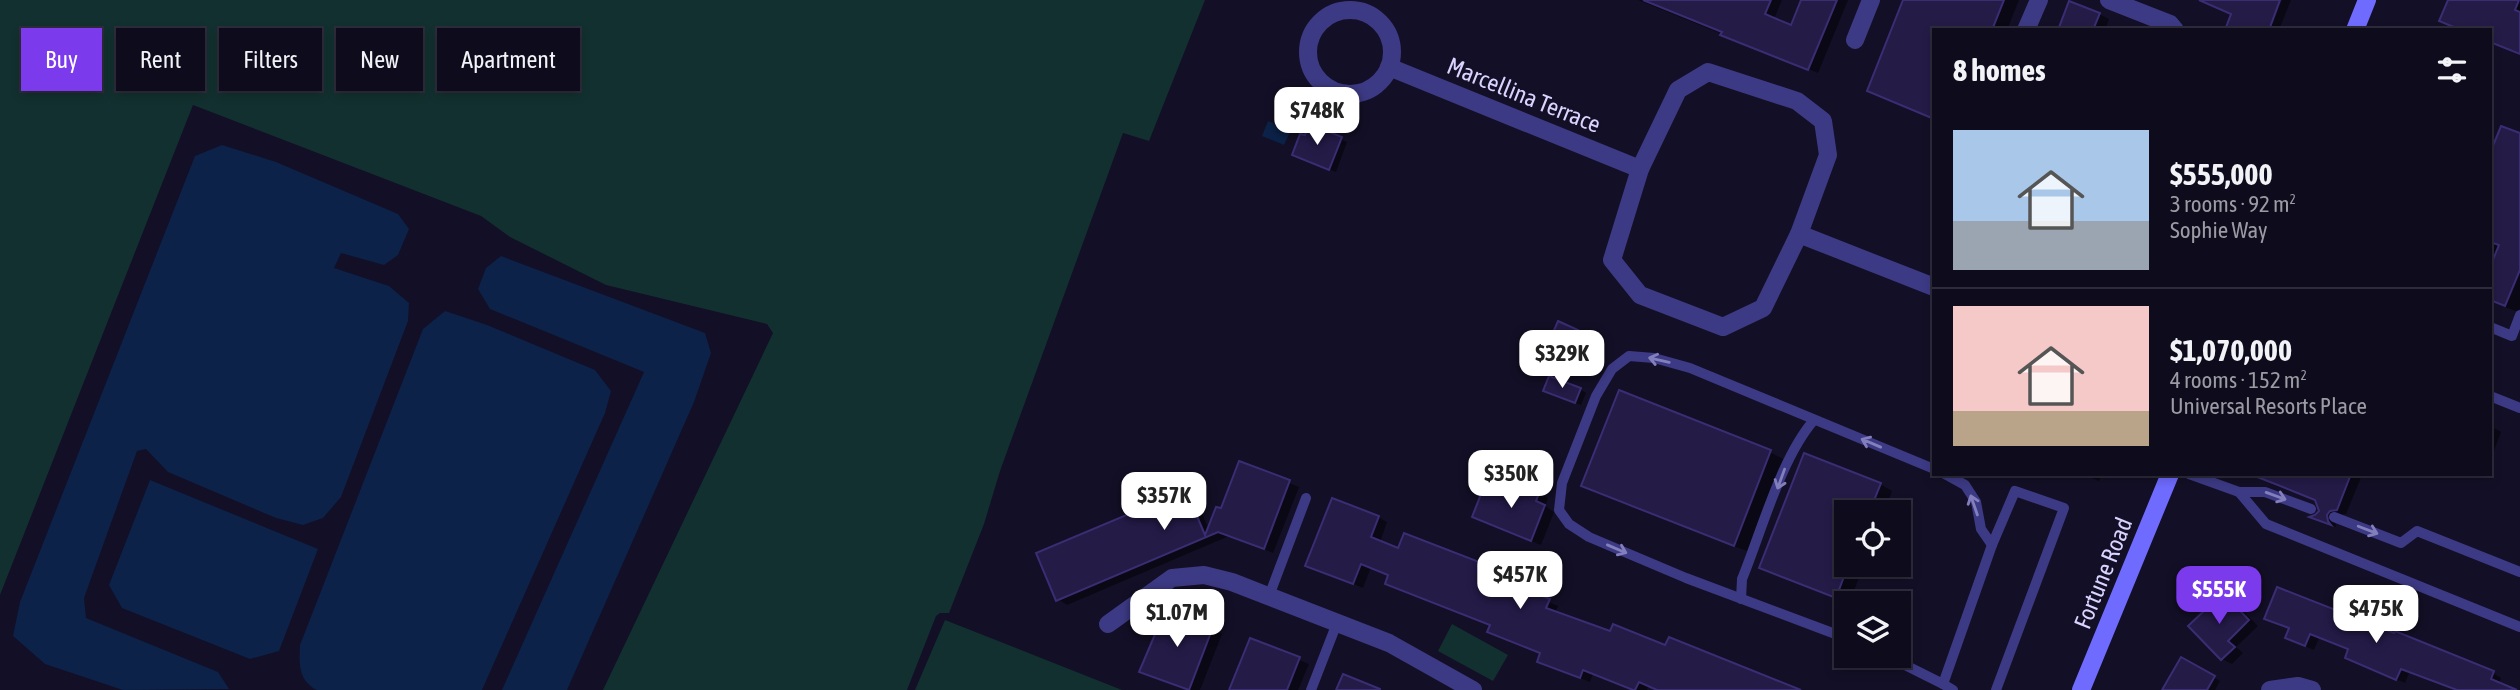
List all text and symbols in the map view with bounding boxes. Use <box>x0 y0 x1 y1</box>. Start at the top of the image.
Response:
chip: Buy <box>21 28 102 91</box>
chip: Rent <box>116 28 205 91</box>
chip: Filters <box>219 28 322 91</box>
chip: New <box>336 28 423 91</box>
chip: Apartment <box>437 28 580 91</box>
icon: filters <box>2433 51 2471 89</box>
street label: Marcellina Terrace <box>1443 52 1605 138</box>
text: 8 homes <box>1953 53 2046 87</box>
pin: $748K <box>1268 88 1366 147</box>
text: $748K <box>1290 97 1344 123</box>
text: $555,000 <box>2170 157 2273 191</box>
icon: home <box>2009 158 2093 242</box>
text: 3 rooms · 92 m² <box>2170 191 2296 217</box>
text: Sophie Way <box>2170 217 2268 243</box>
pin: $329K <box>1513 330 1611 390</box>
text: $1,070,000 <box>2170 333 2292 367</box>
icon: home <box>2009 334 2093 418</box>
text: $329K <box>1535 340 1589 366</box>
one-way arrow <box>1648 353 1671 366</box>
text: 4 rooms · 152 m² <box>2170 367 2307 393</box>
text: Universal Resorts Place <box>2170 393 2367 419</box>
one-way arrow <box>1860 436 1882 449</box>
pin: $350K <box>1462 450 1560 510</box>
text: $350K <box>1484 460 1538 486</box>
one-way arrow <box>1774 468 1786 490</box>
pin: $357K <box>1115 472 1213 532</box>
text: $357K <box>1137 482 1191 508</box>
one-way arrow <box>2264 491 2286 503</box>
one-way arrow <box>1967 494 1979 516</box>
map controls <box>1834 500 1911 668</box>
button: locate <box>1834 500 1911 577</box>
street label: Fortune Road <box>2068 513 2138 633</box>
one-way arrow <box>2356 525 2378 538</box>
one-way arrow <box>1606 543 1628 556</box>
pin: $457K <box>1471 552 1569 611</box>
text: $457K <box>1493 561 1547 587</box>
pin: $555K <box>2170 566 2268 626</box>
text: $555K <box>2192 576 2246 602</box>
pin: $475K <box>2327 586 2425 645</box>
pin: $1.07M <box>1120 590 1234 649</box>
button: layers <box>1834 591 1911 668</box>
text: $475K <box>2349 595 2403 621</box>
text: $1.07M <box>1146 599 1208 625</box>

